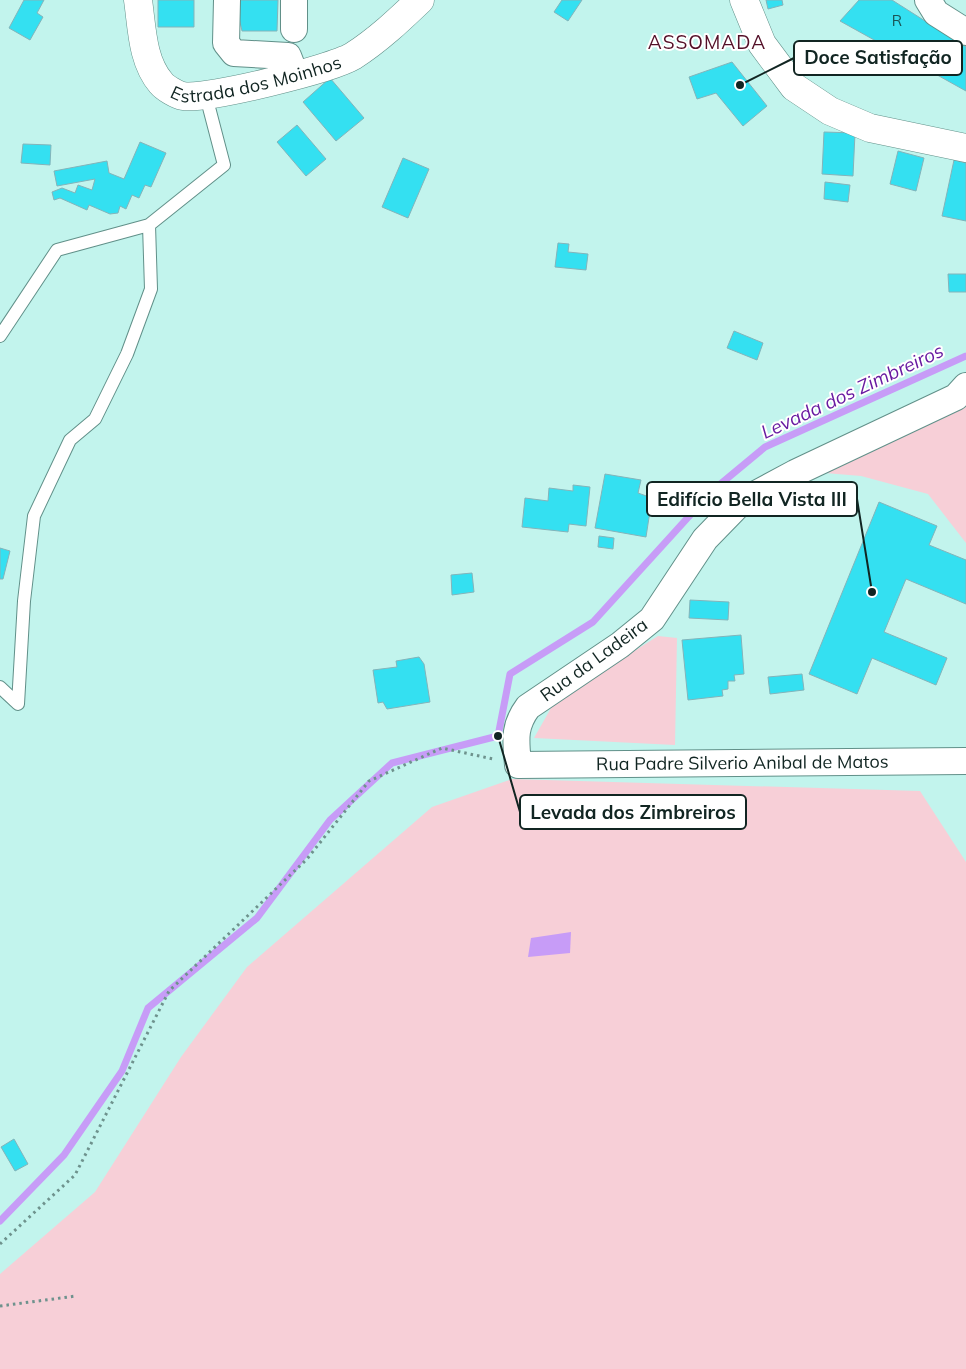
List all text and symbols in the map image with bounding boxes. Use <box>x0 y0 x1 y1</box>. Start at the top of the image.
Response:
house number: R <box>892 11 902 30</box>
district label: ASSOMADA <box>648 30 766 54</box>
callout: Doce Satisfação <box>794 41 962 75</box>
text: Doce Satisfação <box>804 45 952 69</box>
street label: Estrada dos Moinhos <box>167 50 344 108</box>
water label: Levada dos Zimbreiros <box>757 338 947 444</box>
callout: Edifício Bella Vista III <box>647 482 857 516</box>
text: Edifício Bella Vista III <box>657 487 847 511</box>
street label: Rua da Ladeira <box>535 613 652 706</box>
street label: Rua Padre Silverio Anibal de Matos <box>596 750 889 775</box>
callout: Levada dos Zimbreiros <box>520 795 746 829</box>
text: Levada dos Zimbreiros <box>530 800 736 824</box>

